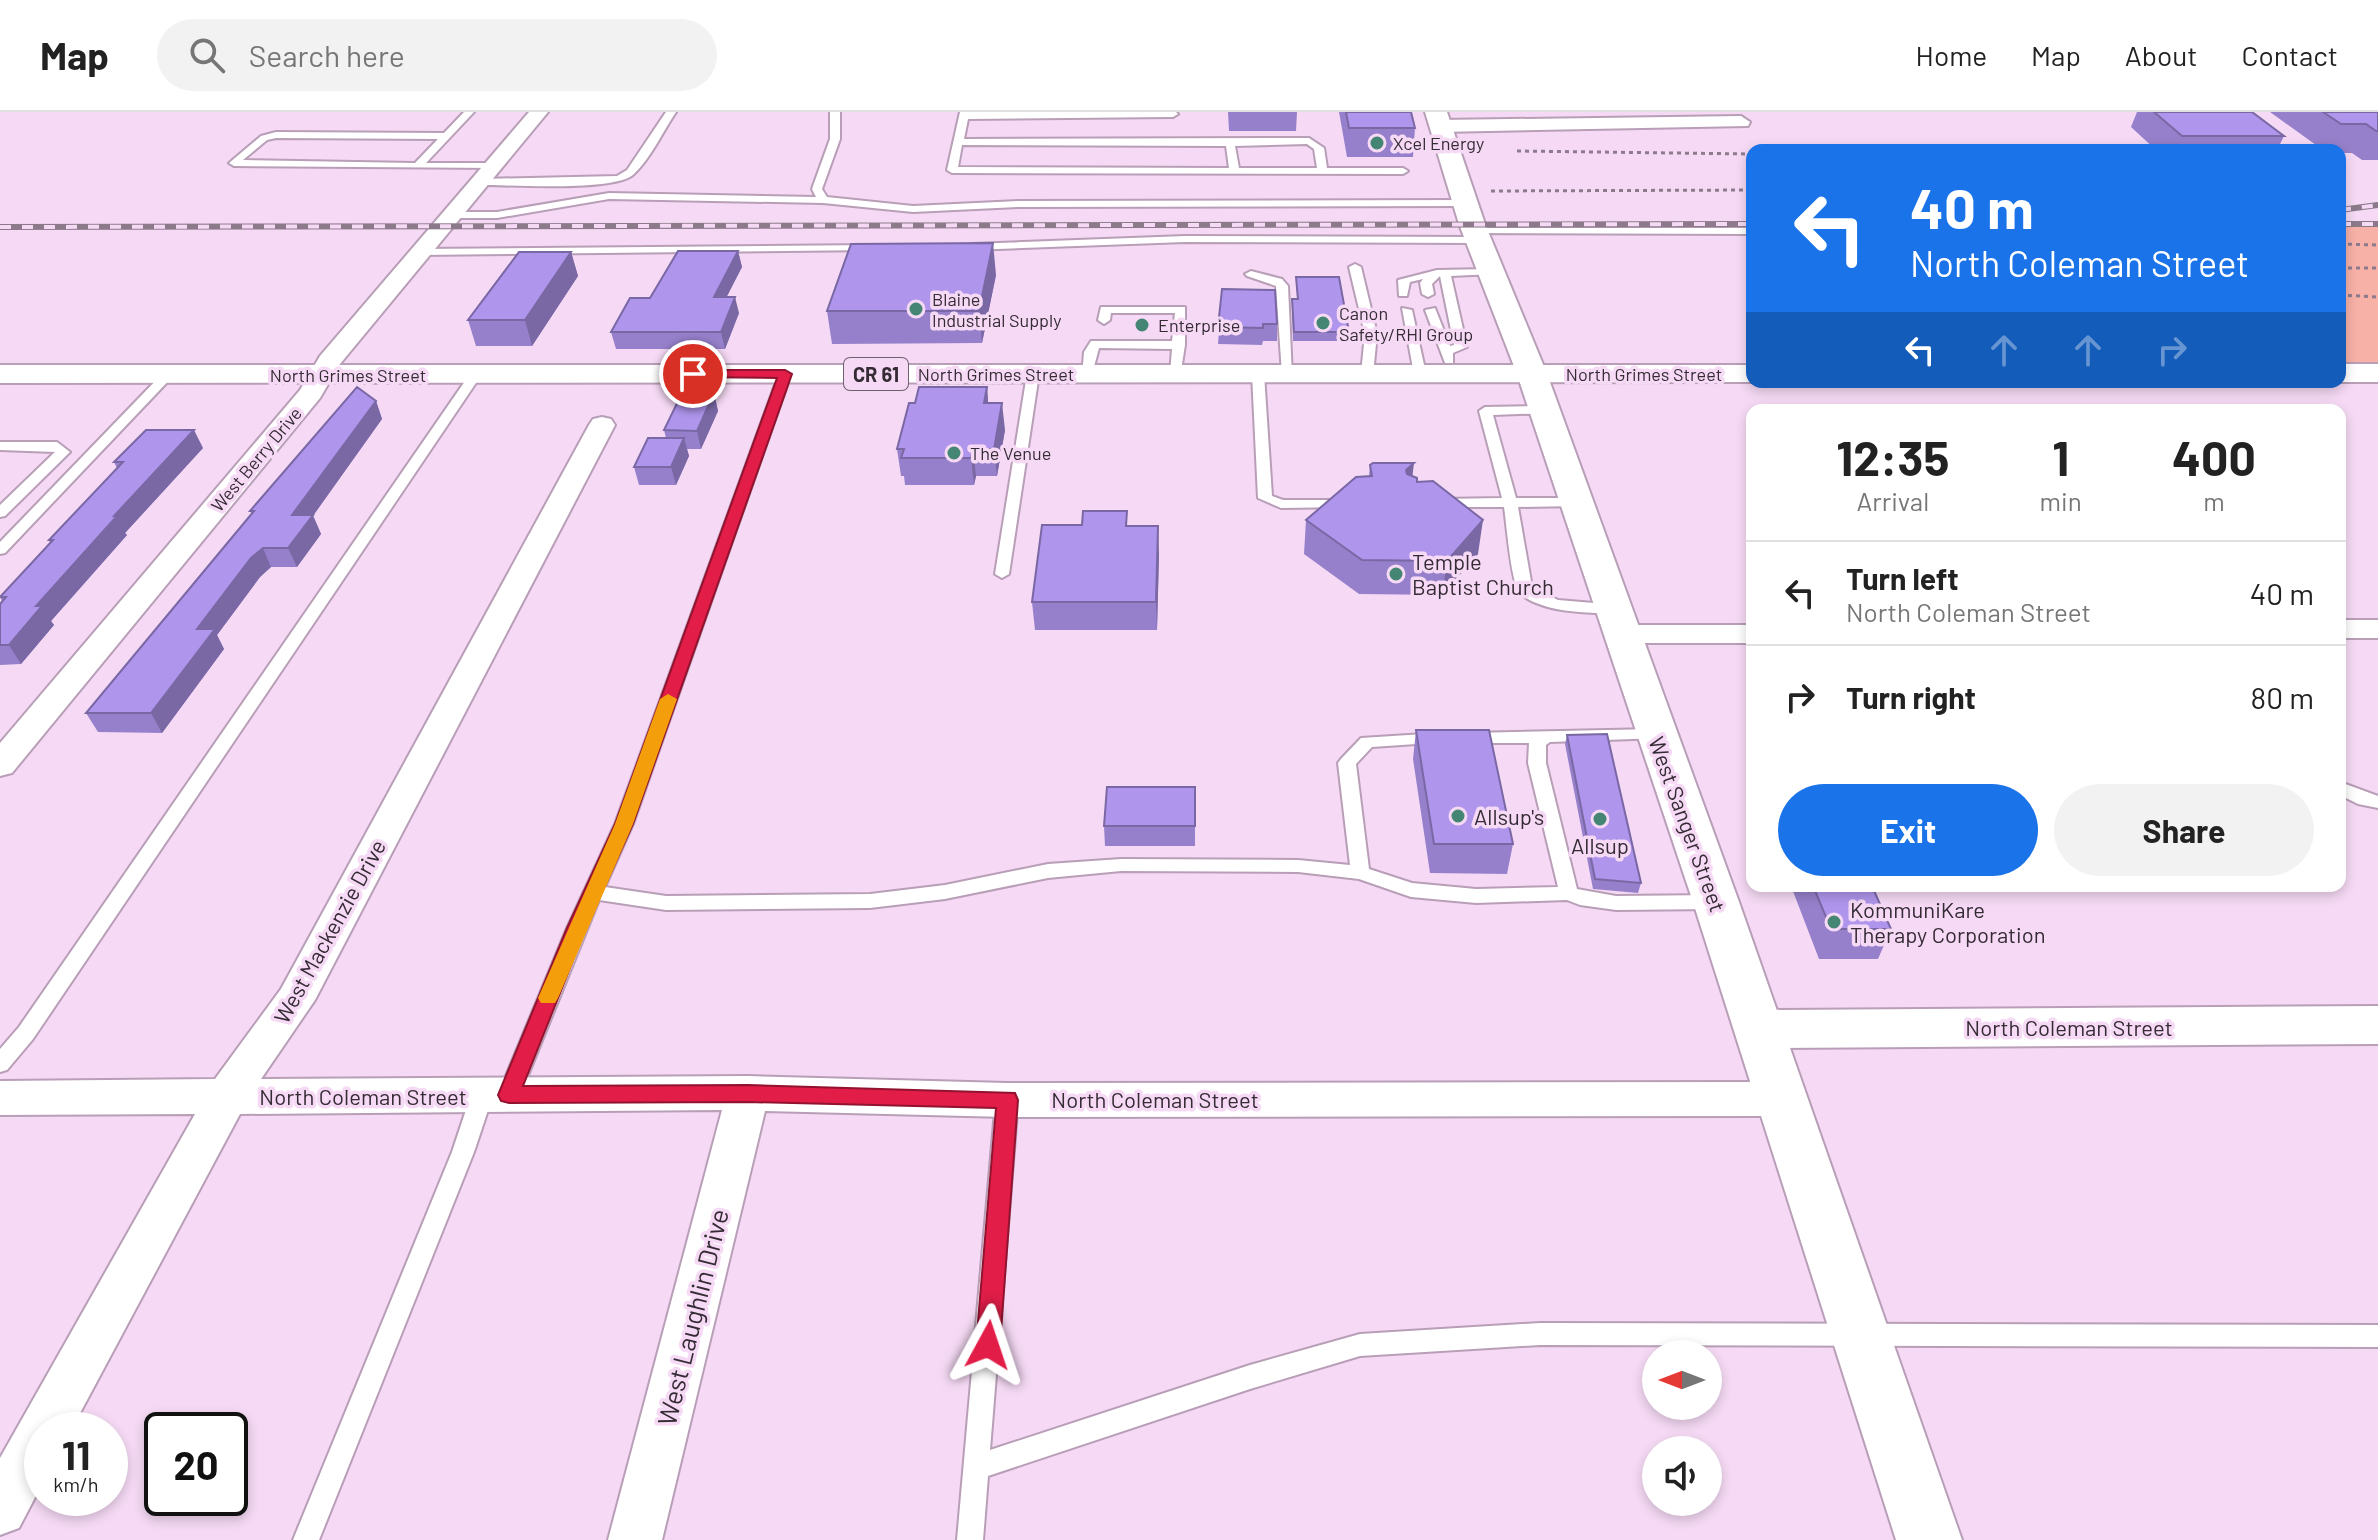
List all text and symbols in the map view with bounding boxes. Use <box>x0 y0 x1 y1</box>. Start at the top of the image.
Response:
search box <box>157 19 717 91</box>
text: Map <box>40 32 109 78</box>
icon: search <box>185 33 229 77</box>
text: Search here <box>249 37 405 73</box>
text: Home <box>1916 38 1987 72</box>
text: Map <box>2031 38 2081 72</box>
text: About <box>2125 38 2197 72</box>
text: Contact <box>2241 38 2338 72</box>
place label: Xcel Energy <box>1393 132 1484 154</box>
marker: Xcel Energy <box>1368 134 1386 152</box>
text: 40 m <box>1910 173 2034 240</box>
icon: left <box>1778 176 1882 280</box>
text: North Coleman Street <box>1910 241 2249 284</box>
place label: Blaine Industrial Supply <box>932 288 1061 331</box>
marker: Blaine Industrial Supply <box>907 300 925 318</box>
place label: Canon Safety/RHI Group <box>1339 302 1473 345</box>
place label: Enterprise <box>1158 314 1240 336</box>
marker: Canon Safety/RHI Group <box>1314 314 1332 332</box>
marker: Enterprise <box>1133 316 1151 334</box>
icon: left <box>1898 328 1942 372</box>
icon: ahead <box>1982 328 2026 372</box>
icon: ahead <box>2066 328 2110 372</box>
icon: right <box>2150 328 2194 372</box>
pin <box>659 340 727 408</box>
icon: arrive <box>671 352 715 396</box>
road number: CR 61 <box>844 358 908 390</box>
street label: North Grimes Street <box>918 363 1074 385</box>
street label: North Grimes Street <box>1566 363 1722 385</box>
street label: North Grimes Street <box>270 364 426 386</box>
street label: West Berry Drive <box>206 402 306 516</box>
text: 12:35 <box>1836 428 1949 486</box>
text: 1 <box>2052 428 2069 486</box>
text: 400 <box>2172 428 2256 486</box>
place label: The Venue <box>970 442 1051 464</box>
marker: The Venue <box>945 444 963 462</box>
text: Arrival <box>1856 485 1929 516</box>
text: min <box>2040 485 2082 516</box>
text: m <box>2203 485 2225 516</box>
place label: Temple Baptist Church <box>1412 548 1554 599</box>
text: Turn left <box>1846 560 1959 596</box>
marker: Temple Baptist Church <box>1387 565 1405 583</box>
icon: left <box>1778 571 1822 615</box>
text: 40 m <box>2250 575 2314 611</box>
text: North Coleman Street <box>1846 596 2091 627</box>
icon: right <box>1778 675 1822 719</box>
text: Turn right <box>1846 679 1976 715</box>
text: 80 m <box>2251 679 2314 715</box>
street label: West Sanger Street <box>1644 733 1732 915</box>
button: Exit <box>1778 784 2038 876</box>
button: Share <box>2054 784 2314 876</box>
place label: Allsup's <box>1474 803 1544 829</box>
marker: Allsup's <box>1449 807 1467 825</box>
marker: Allsup <box>1591 810 1609 828</box>
place label: Allsup <box>1571 832 1629 858</box>
street label: West Mackenzie Drive <box>268 835 390 1027</box>
place label: KommuniKare Therapy Corporation <box>1850 896 2046 947</box>
marker: KommuniKare Therapy Corporation <box>1825 913 1843 931</box>
street label: North Coleman Street <box>1965 1014 2173 1040</box>
street label: North Coleman Street <box>259 1083 467 1109</box>
street label: North Coleman Street <box>1051 1086 1259 1112</box>
street label: West Laughlin Drive <box>650 1206 734 1428</box>
position arrow <box>946 1303 1030 1387</box>
north arrow <box>1642 1340 1722 1420</box>
map controls <box>1642 1340 1722 1516</box>
speed limit sign: 20 <box>144 1412 248 1516</box>
text: 11 <box>62 1430 90 1478</box>
button: sound <box>1642 1436 1722 1516</box>
text: km/h <box>53 1472 99 1496</box>

